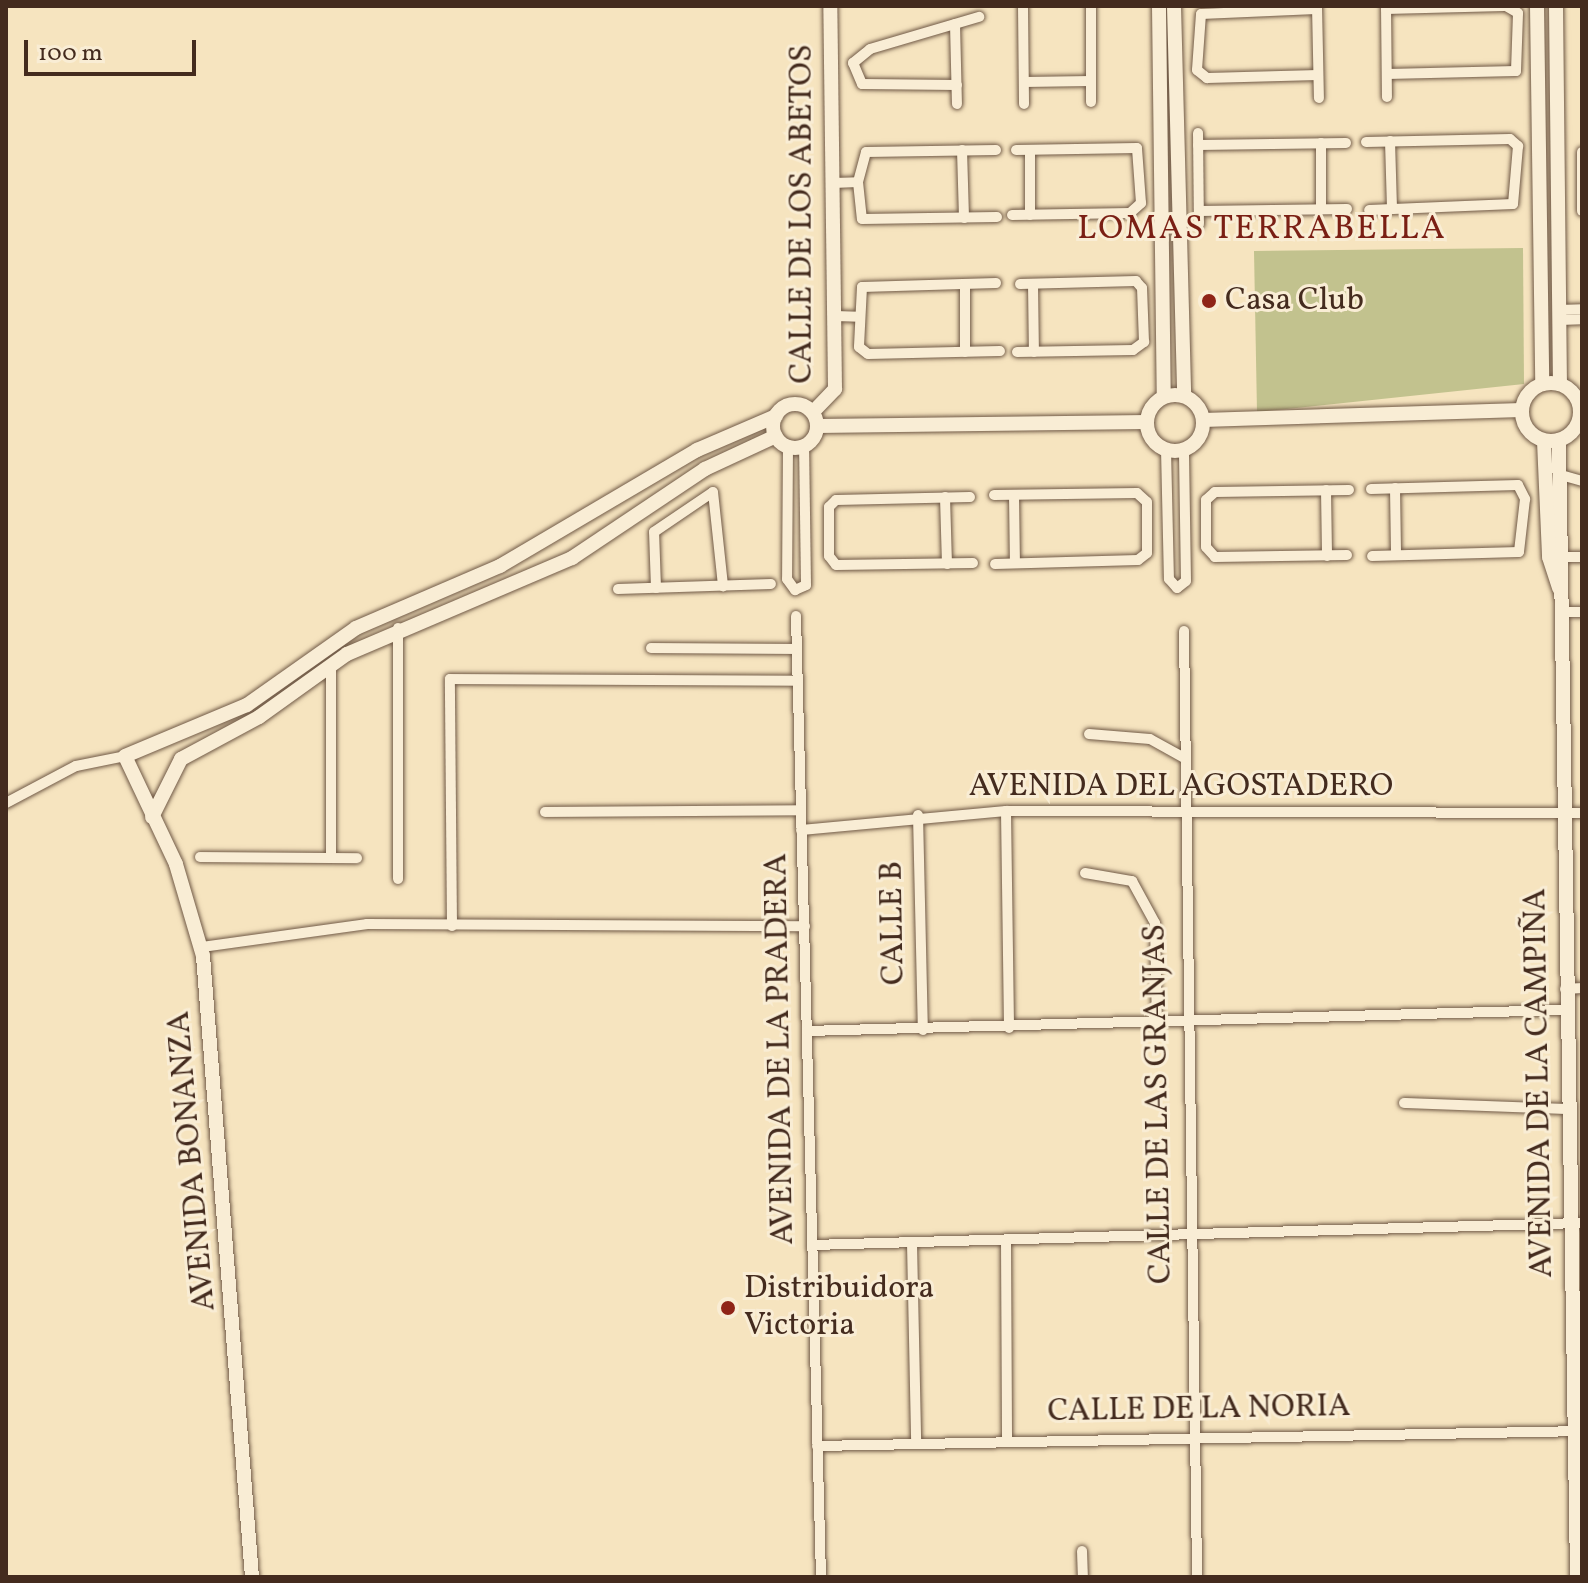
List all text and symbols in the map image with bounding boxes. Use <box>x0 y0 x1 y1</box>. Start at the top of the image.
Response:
scale bar <box>28 24 200 74</box>
text: 100 m <box>38 37 103 71</box>
street label: CALLE DE LOS ABETOS <box>784 44 822 384</box>
district label: LOMAS TERRABELLA <box>1077 210 1447 250</box>
place label: Casa Club <box>1225 282 1364 320</box>
marker: Casa Club <box>1200 292 1218 310</box>
street label: AVENIDA DEL AGOSTADERO <box>969 768 1393 806</box>
street label: AVENIDA DE LA PRADERA <box>758 853 804 1245</box>
street label: CALLE B <box>874 861 914 985</box>
street label: AVENIDA DE LA CAMPIÑA <box>1517 888 1563 1278</box>
street label: CALLE DE LAS GRANJAS <box>1137 924 1181 1284</box>
street label: AVENIDA BONANZA <box>161 1009 225 1313</box>
place label: Distribuidora Victoria <box>744 1271 935 1346</box>
marker: Distribuidora Victoria <box>719 1299 737 1317</box>
street label: CALLE DE LA NORIA <box>1047 1388 1351 1432</box>

